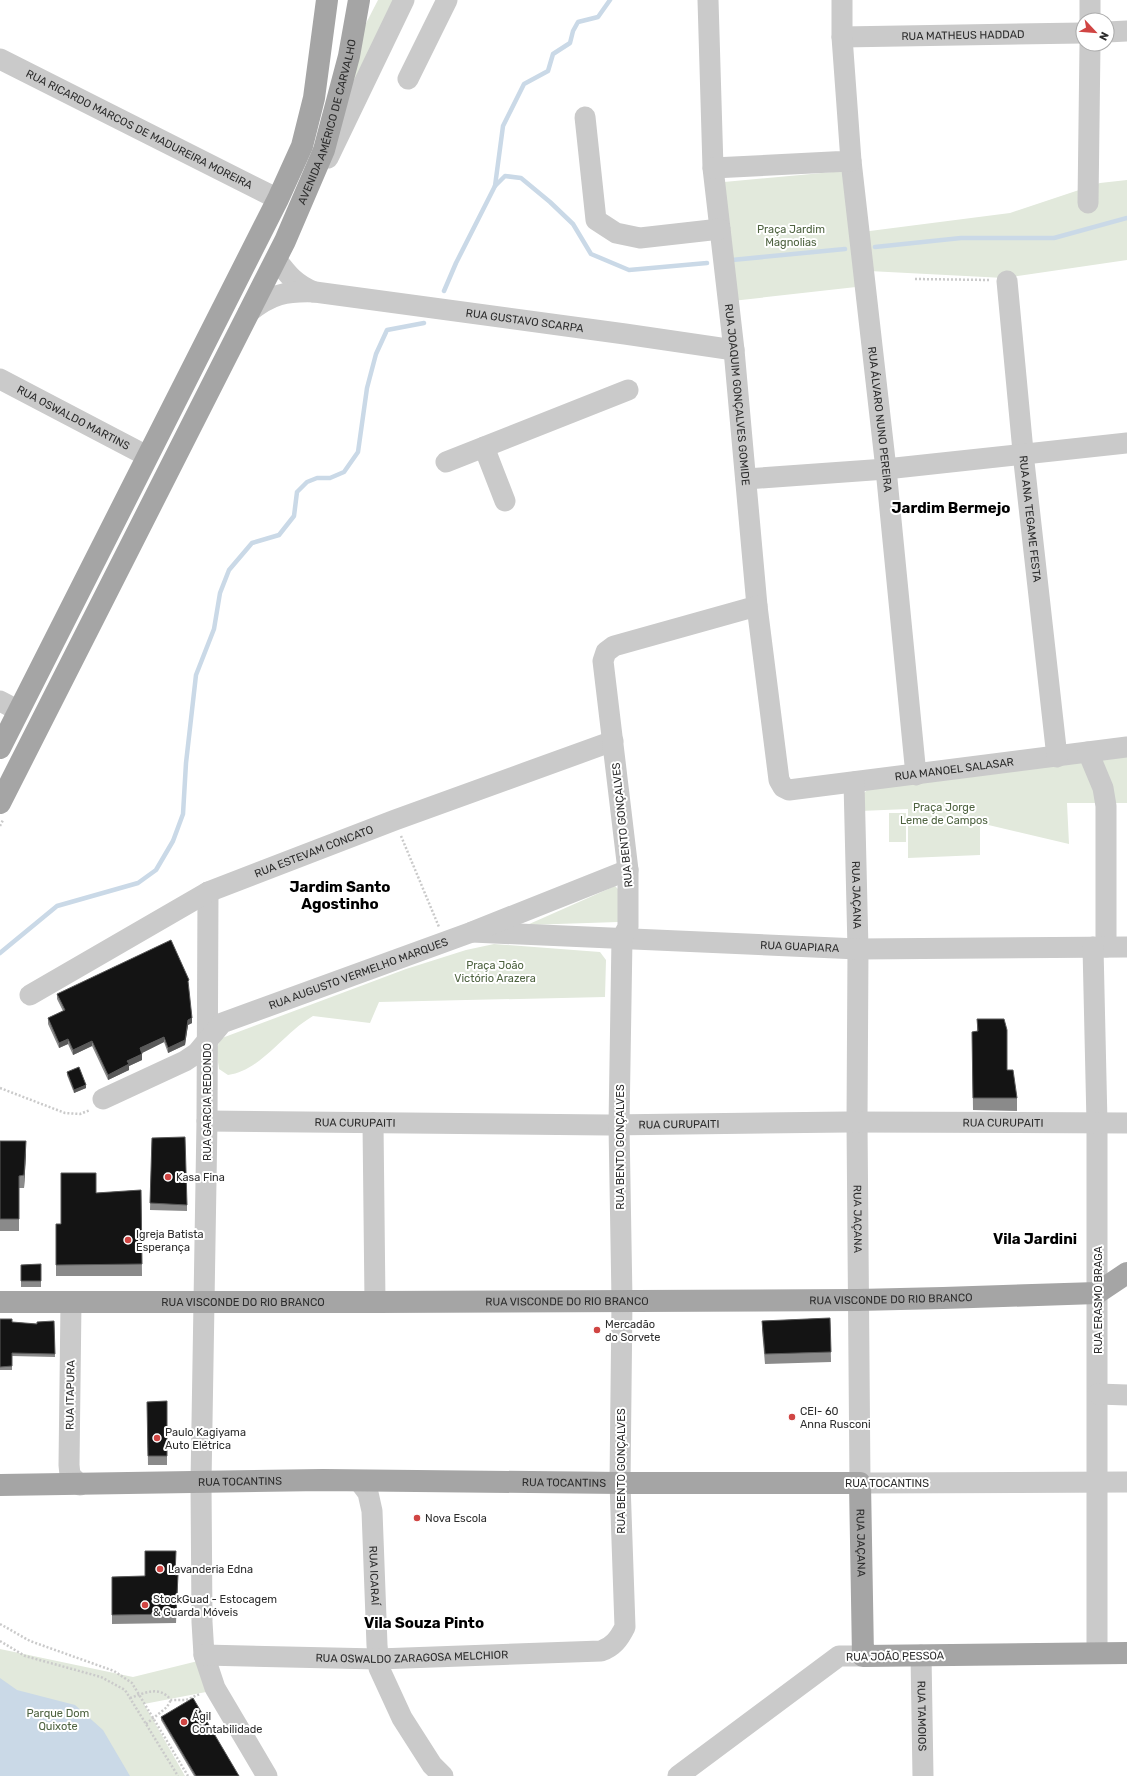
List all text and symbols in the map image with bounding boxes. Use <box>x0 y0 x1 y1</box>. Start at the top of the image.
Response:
north arrow <box>1075 12 1115 52</box>
street label: RUA MATHEUS HADDAD <box>901 28 1025 43</box>
text: N <box>1096 30 1111 43</box>
street label: AVENIDA AMÉRICO DE CARVALHO <box>295 38 359 207</box>
street label: RUA RICARDO MARCOS DE MADUREIRA MOREIRA <box>24 67 255 192</box>
park label: Praça Jardim Magnolias <box>757 223 825 249</box>
street label: RUA JOAQUIM GONÇALVES GOMIDE <box>722 303 752 486</box>
street label: RUA GUSTAVO SCARPA <box>465 306 585 335</box>
street label: RUA ÁLVARO NUNO PEREIRA <box>865 346 894 494</box>
street label: RUA OSWALDO MARTINS <box>15 383 132 453</box>
street label: RUA ANA TEGAME FESTA <box>1016 455 1043 584</box>
district label: Jardim Bermejo <box>892 499 1010 517</box>
street label: RUA MANOEL SALASAR <box>894 755 1015 784</box>
street label: RUA BENTO GONÇALVES <box>609 762 636 888</box>
park label: Praça Jorge Leme de Campos <box>900 801 988 827</box>
street label: RUA ESTEVAM CONCATO <box>253 823 375 881</box>
street label: RUA JAÇANA <box>849 861 864 930</box>
district label: Jardim Santo Agostinho <box>290 878 390 913</box>
street label: RUA AUGUSTO VERMELHO MARQUES <box>267 935 450 1012</box>
street label: RUA GUAPIARA <box>760 939 840 955</box>
park label: Praça João Victório Arazera <box>454 959 536 985</box>
street label: RUA GARCIA REDONDO <box>201 1043 214 1161</box>
street label: RUA BENTO GONÇALVES <box>614 1084 627 1210</box>
street label: RUA CURUPAITI <box>314 1116 396 1130</box>
street label: RUA CURUPAITI <box>962 1116 1043 1130</box>
street label: RUA CURUPAITI <box>638 1118 720 1132</box>
place label: Kasa Fina <box>176 1171 225 1184</box>
marker: Kasa Fina <box>163 1172 173 1182</box>
street label: RUA JAÇANA <box>851 1185 864 1254</box>
place label: Igreja Batista Esperança <box>136 1228 204 1254</box>
district label: Vila Jardini <box>993 1230 1077 1248</box>
marker: Igreja Batista Esperança <box>123 1235 133 1245</box>
street label: RUA ERASMO BRAGA <box>1092 1245 1105 1354</box>
street label: RUA VISCONDE DO RIO BRANCO <box>809 1291 973 1307</box>
street label: RUA VISCONDE DO RIO BRANCO <box>485 1295 649 1309</box>
street label: RUA VISCONDE DO RIO BRANCO <box>161 1296 325 1309</box>
place label: Mercadão do Sorvete <box>605 1318 660 1344</box>
marker: Mercadão do Sorvete <box>592 1325 602 1335</box>
street label: RUA ITAPURA <box>63 1359 78 1430</box>
place label: CEI- 60 Anna Rusconi <box>800 1405 871 1431</box>
street label: RUA BENTO GONÇALVES <box>615 1408 628 1534</box>
marker: CEI- 60 Anna Rusconi <box>787 1412 797 1422</box>
place label: Paulo Kagiyama Auto Elétrica <box>165 1426 246 1452</box>
marker: Paulo Kagiyama Auto Elétrica <box>152 1433 162 1443</box>
street label: RUA TOCANTINS <box>198 1475 282 1489</box>
street label: RUA TOCANTINS <box>522 1476 606 1490</box>
street label: RUA TOCANTINS <box>845 1477 929 1490</box>
street label: RUA JAÇANA <box>853 1509 868 1578</box>
place label: Nova Escola <box>425 1512 487 1525</box>
marker: Nova Escola <box>412 1513 422 1523</box>
street label: RUA ICARAÍ <box>366 1545 382 1607</box>
place label: Lavanderia Edna <box>168 1563 253 1576</box>
marker: Lavanderia Edna <box>155 1564 165 1574</box>
place label: StockGuad - Estocagem & Guarda Móveis <box>153 1593 277 1619</box>
marker: StockGuad - Estocagem & Guarda Móveis <box>140 1600 150 1610</box>
district label: Vila Souza Pinto <box>364 1614 484 1632</box>
street label: RUA OSWALDO ZARAGOSA MELCHIOR <box>315 1648 509 1666</box>
street label: RUA JOÃO PESSOA <box>846 1649 945 1664</box>
street label: RUA TAMOIOS <box>914 1681 929 1752</box>
park label: Parque Dom Quixote <box>27 1707 90 1733</box>
place label: Ágil Contabilidade <box>192 1710 262 1736</box>
marker: Ágil Contabilidade <box>179 1717 189 1727</box>

